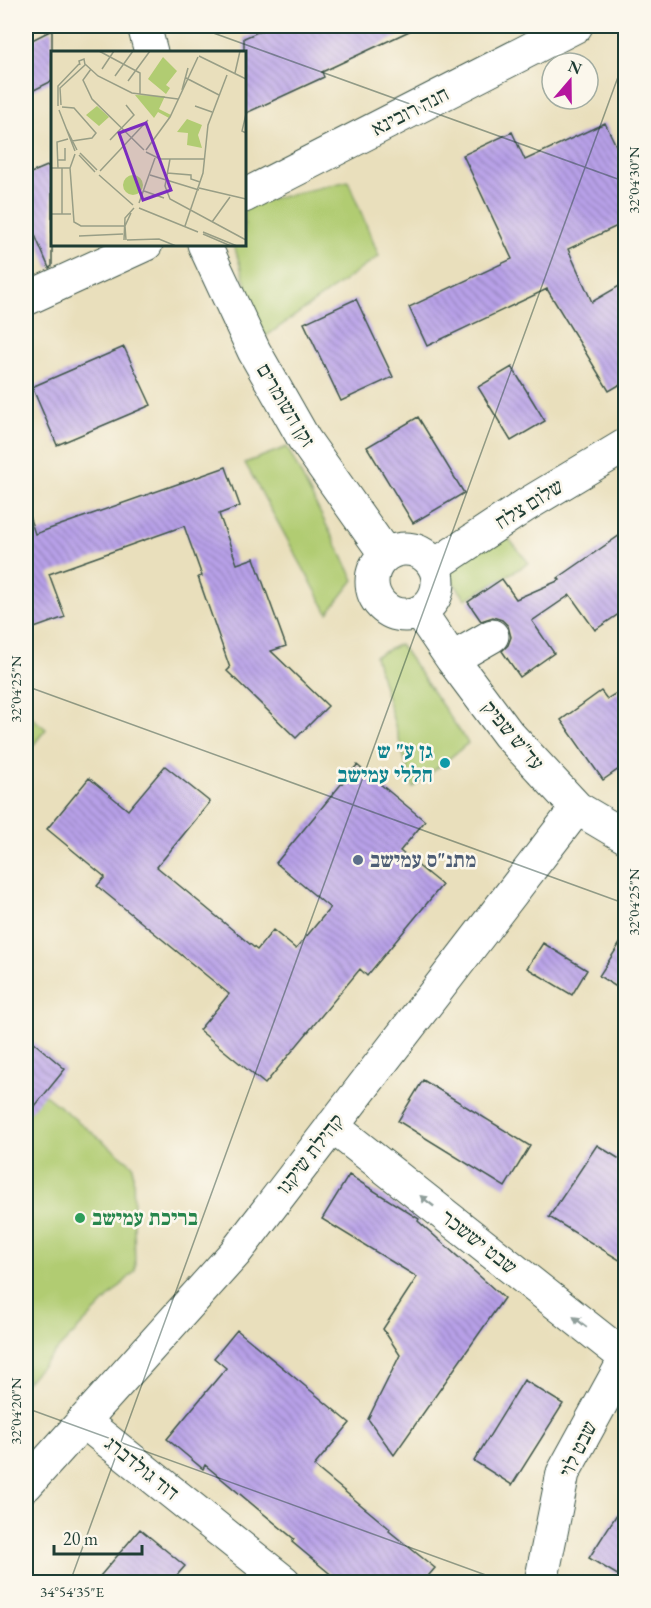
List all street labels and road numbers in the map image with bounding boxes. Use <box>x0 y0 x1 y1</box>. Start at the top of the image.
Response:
street label: חנה רובינא <box>366 80 453 142</box>
street label: זקן השומרים <box>251 358 322 452</box>
street label: שלום צלח <box>489 472 568 535</box>
street label: עד"ש שפיק <box>476 694 550 775</box>
street label: קהילת שיקגו <box>270 1108 350 1200</box>
street label: שבט יששכר <box>436 1203 523 1280</box>
street label: שבט לוי <box>552 1416 603 1482</box>
street label: דוד גולדברג <box>99 1429 185 1506</box>

